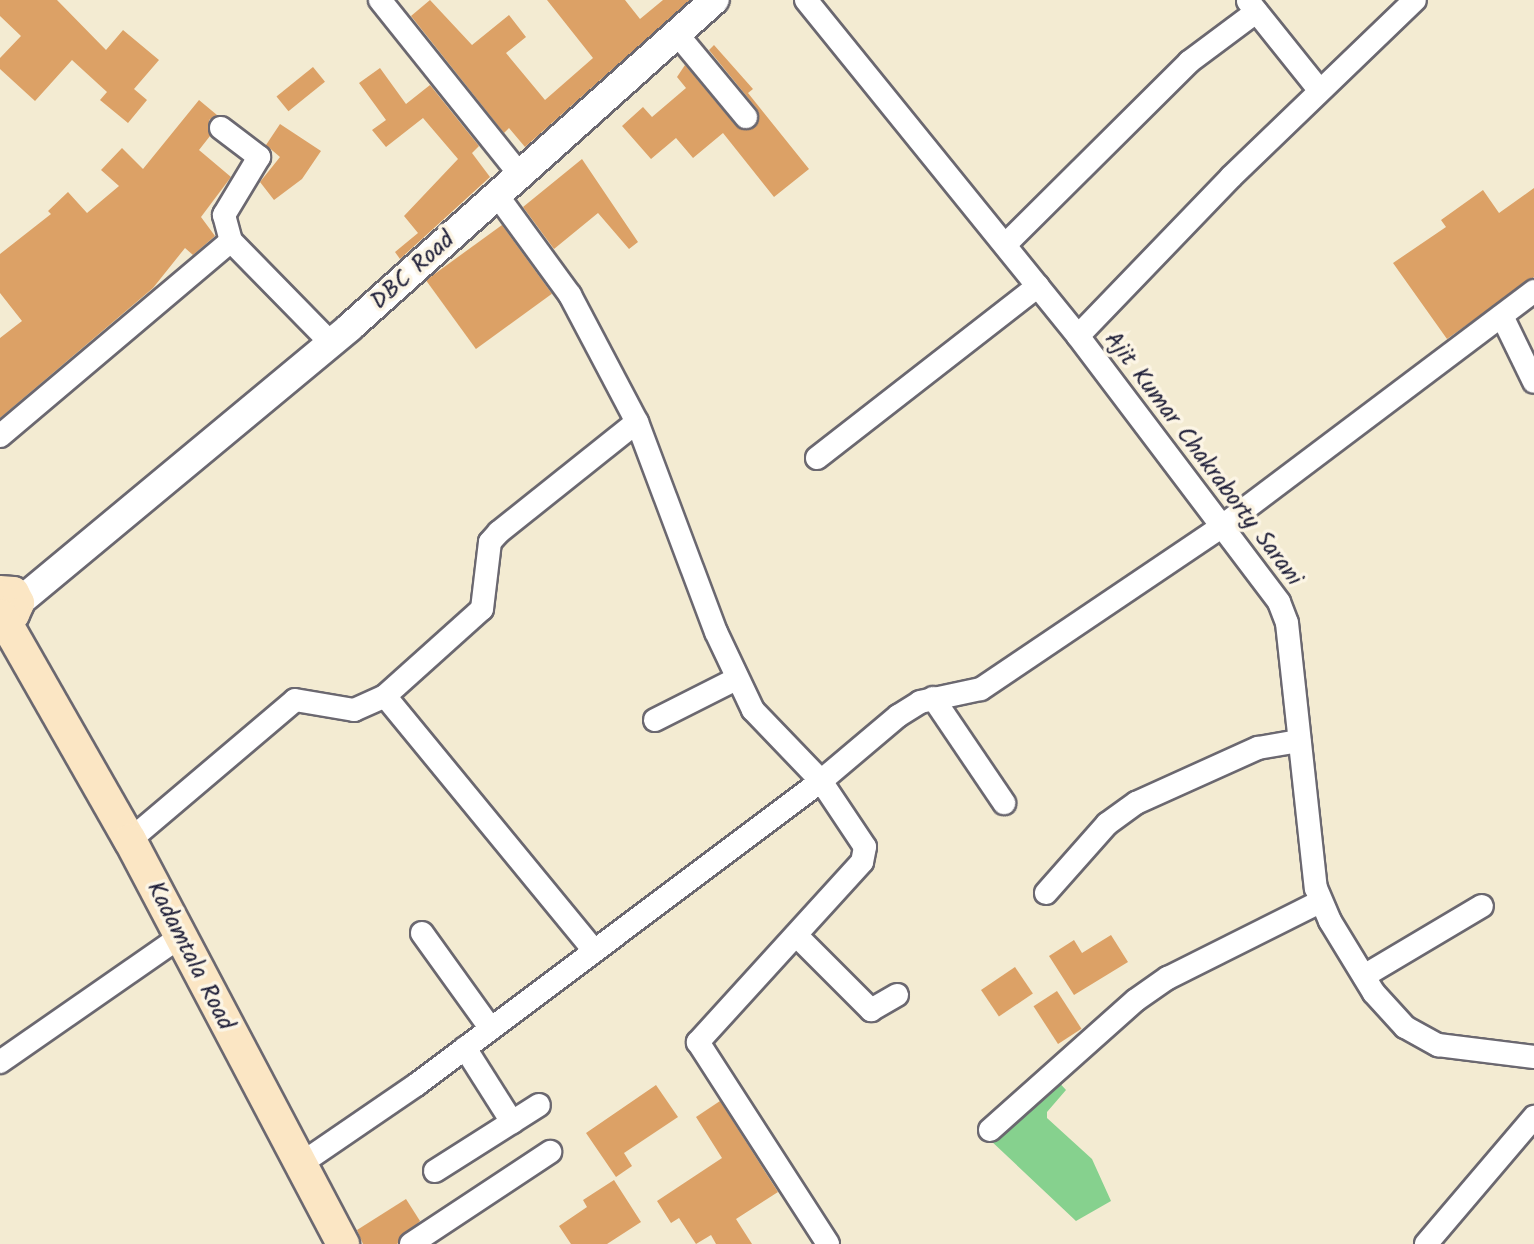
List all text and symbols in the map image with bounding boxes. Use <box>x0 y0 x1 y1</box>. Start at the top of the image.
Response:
street label: DBC Road <box>365 226 461 316</box>
street label: Ajit Kumar Chakraborty Sarani <box>1098 326 1308 592</box>
street label: Kadamtala Road <box>140 877 240 1035</box>

